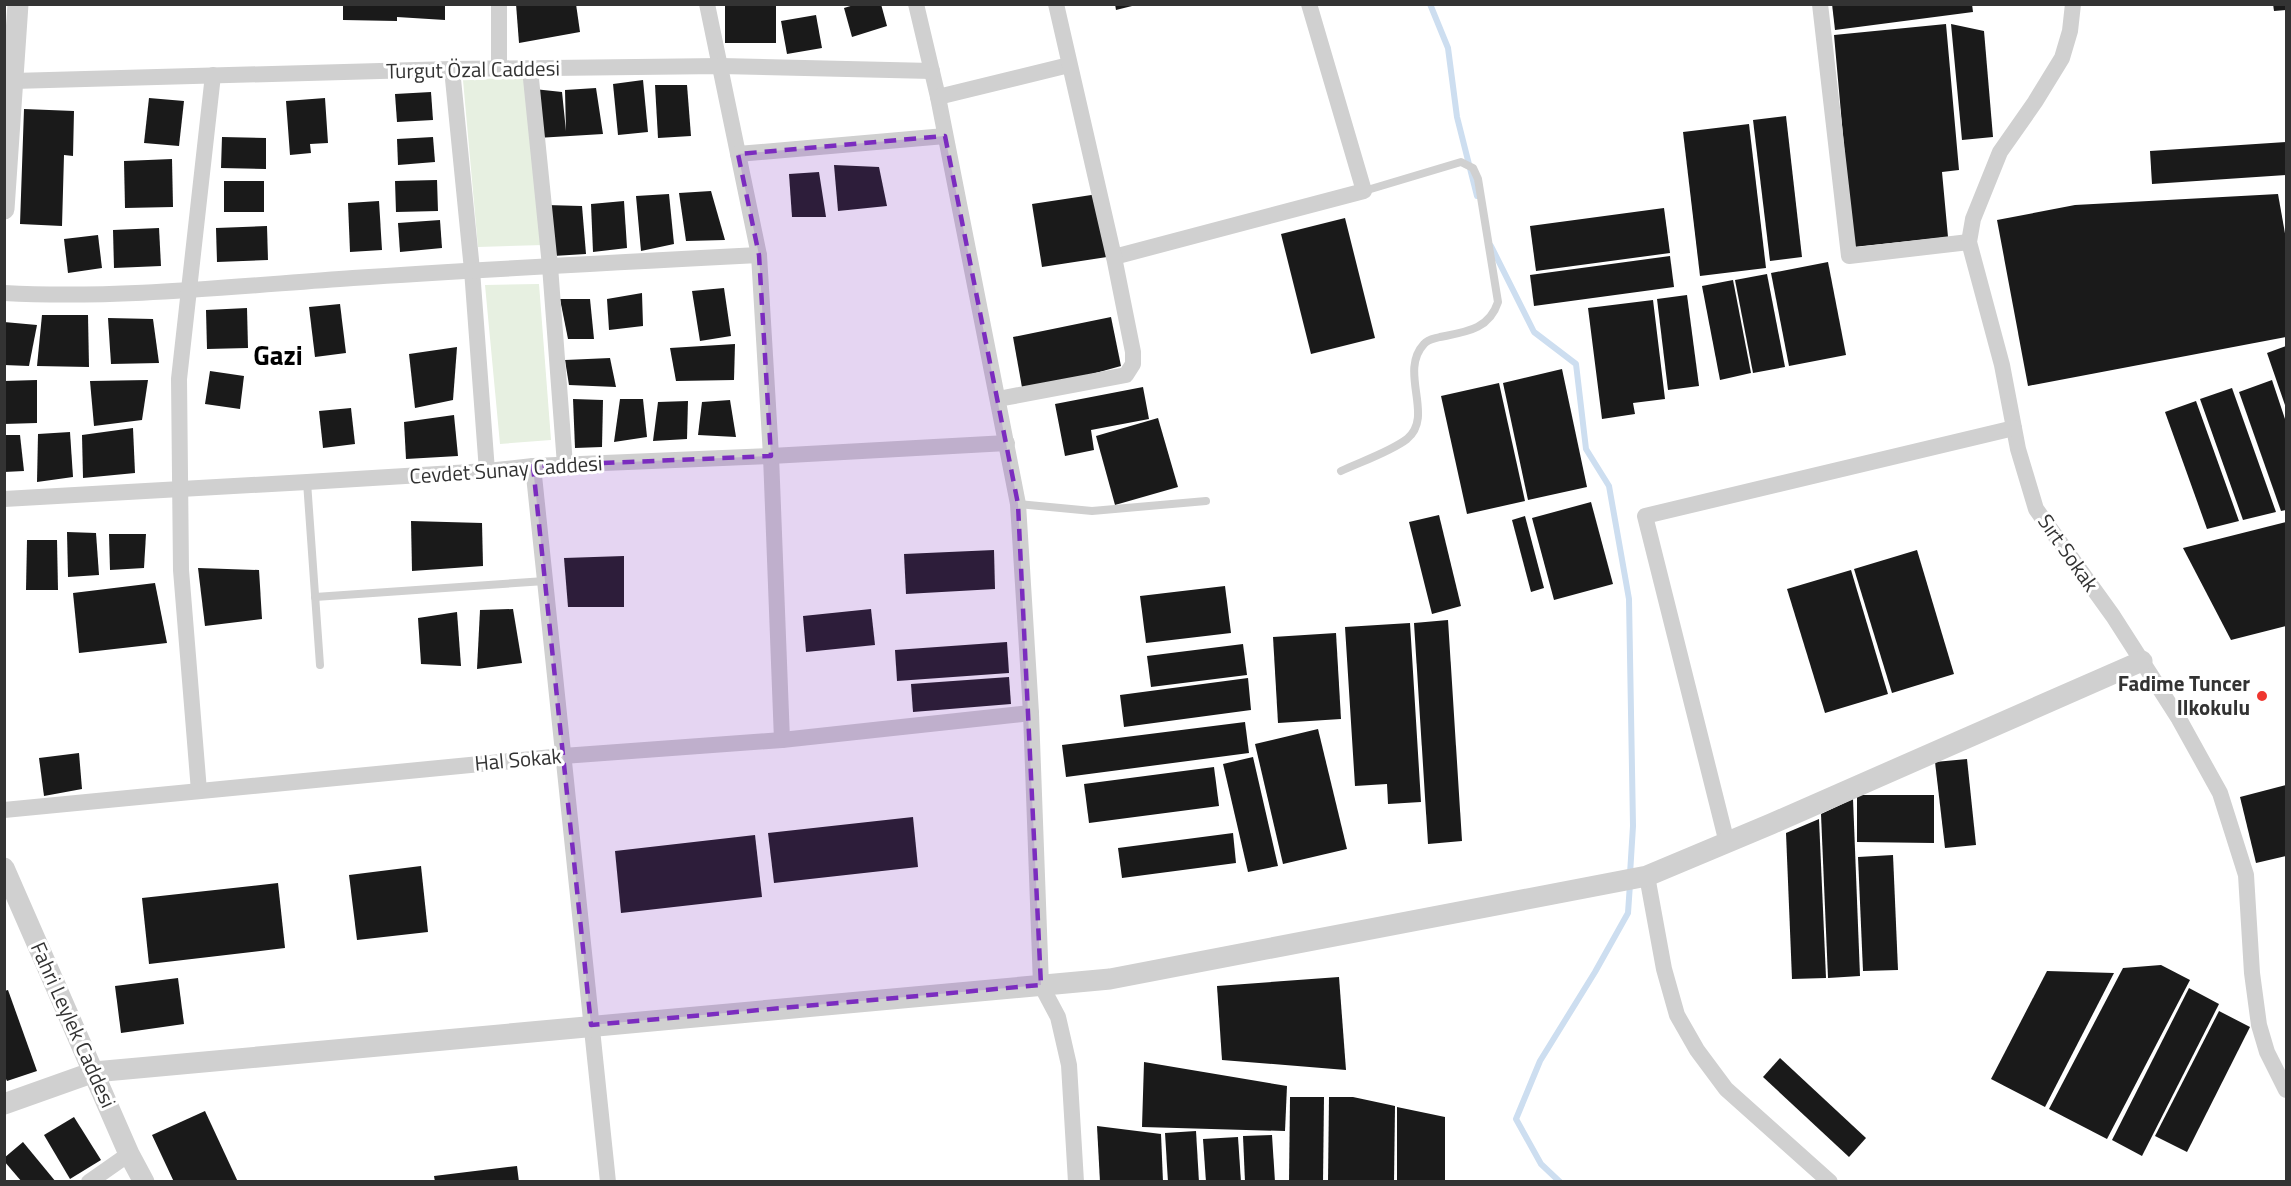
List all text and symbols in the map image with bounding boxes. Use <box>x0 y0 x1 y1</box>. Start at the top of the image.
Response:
street label: Turgut Özal Caddesi <box>386 51 560 87</box>
district label: Gazi <box>253 334 303 375</box>
street label: Cevdet Sunay Caddesi <box>408 446 603 492</box>
street label: Sırt Sokak <box>2030 507 2107 598</box>
place label: Fadime Tuncer Ilkokulu <box>2118 667 2250 723</box>
marker: Fadime Tuncer Ilkokulu <box>2255 689 2269 703</box>
street label: Hal Sokak <box>473 739 563 779</box>
street label: Fahri Leylek Caddesi <box>23 937 125 1113</box>

